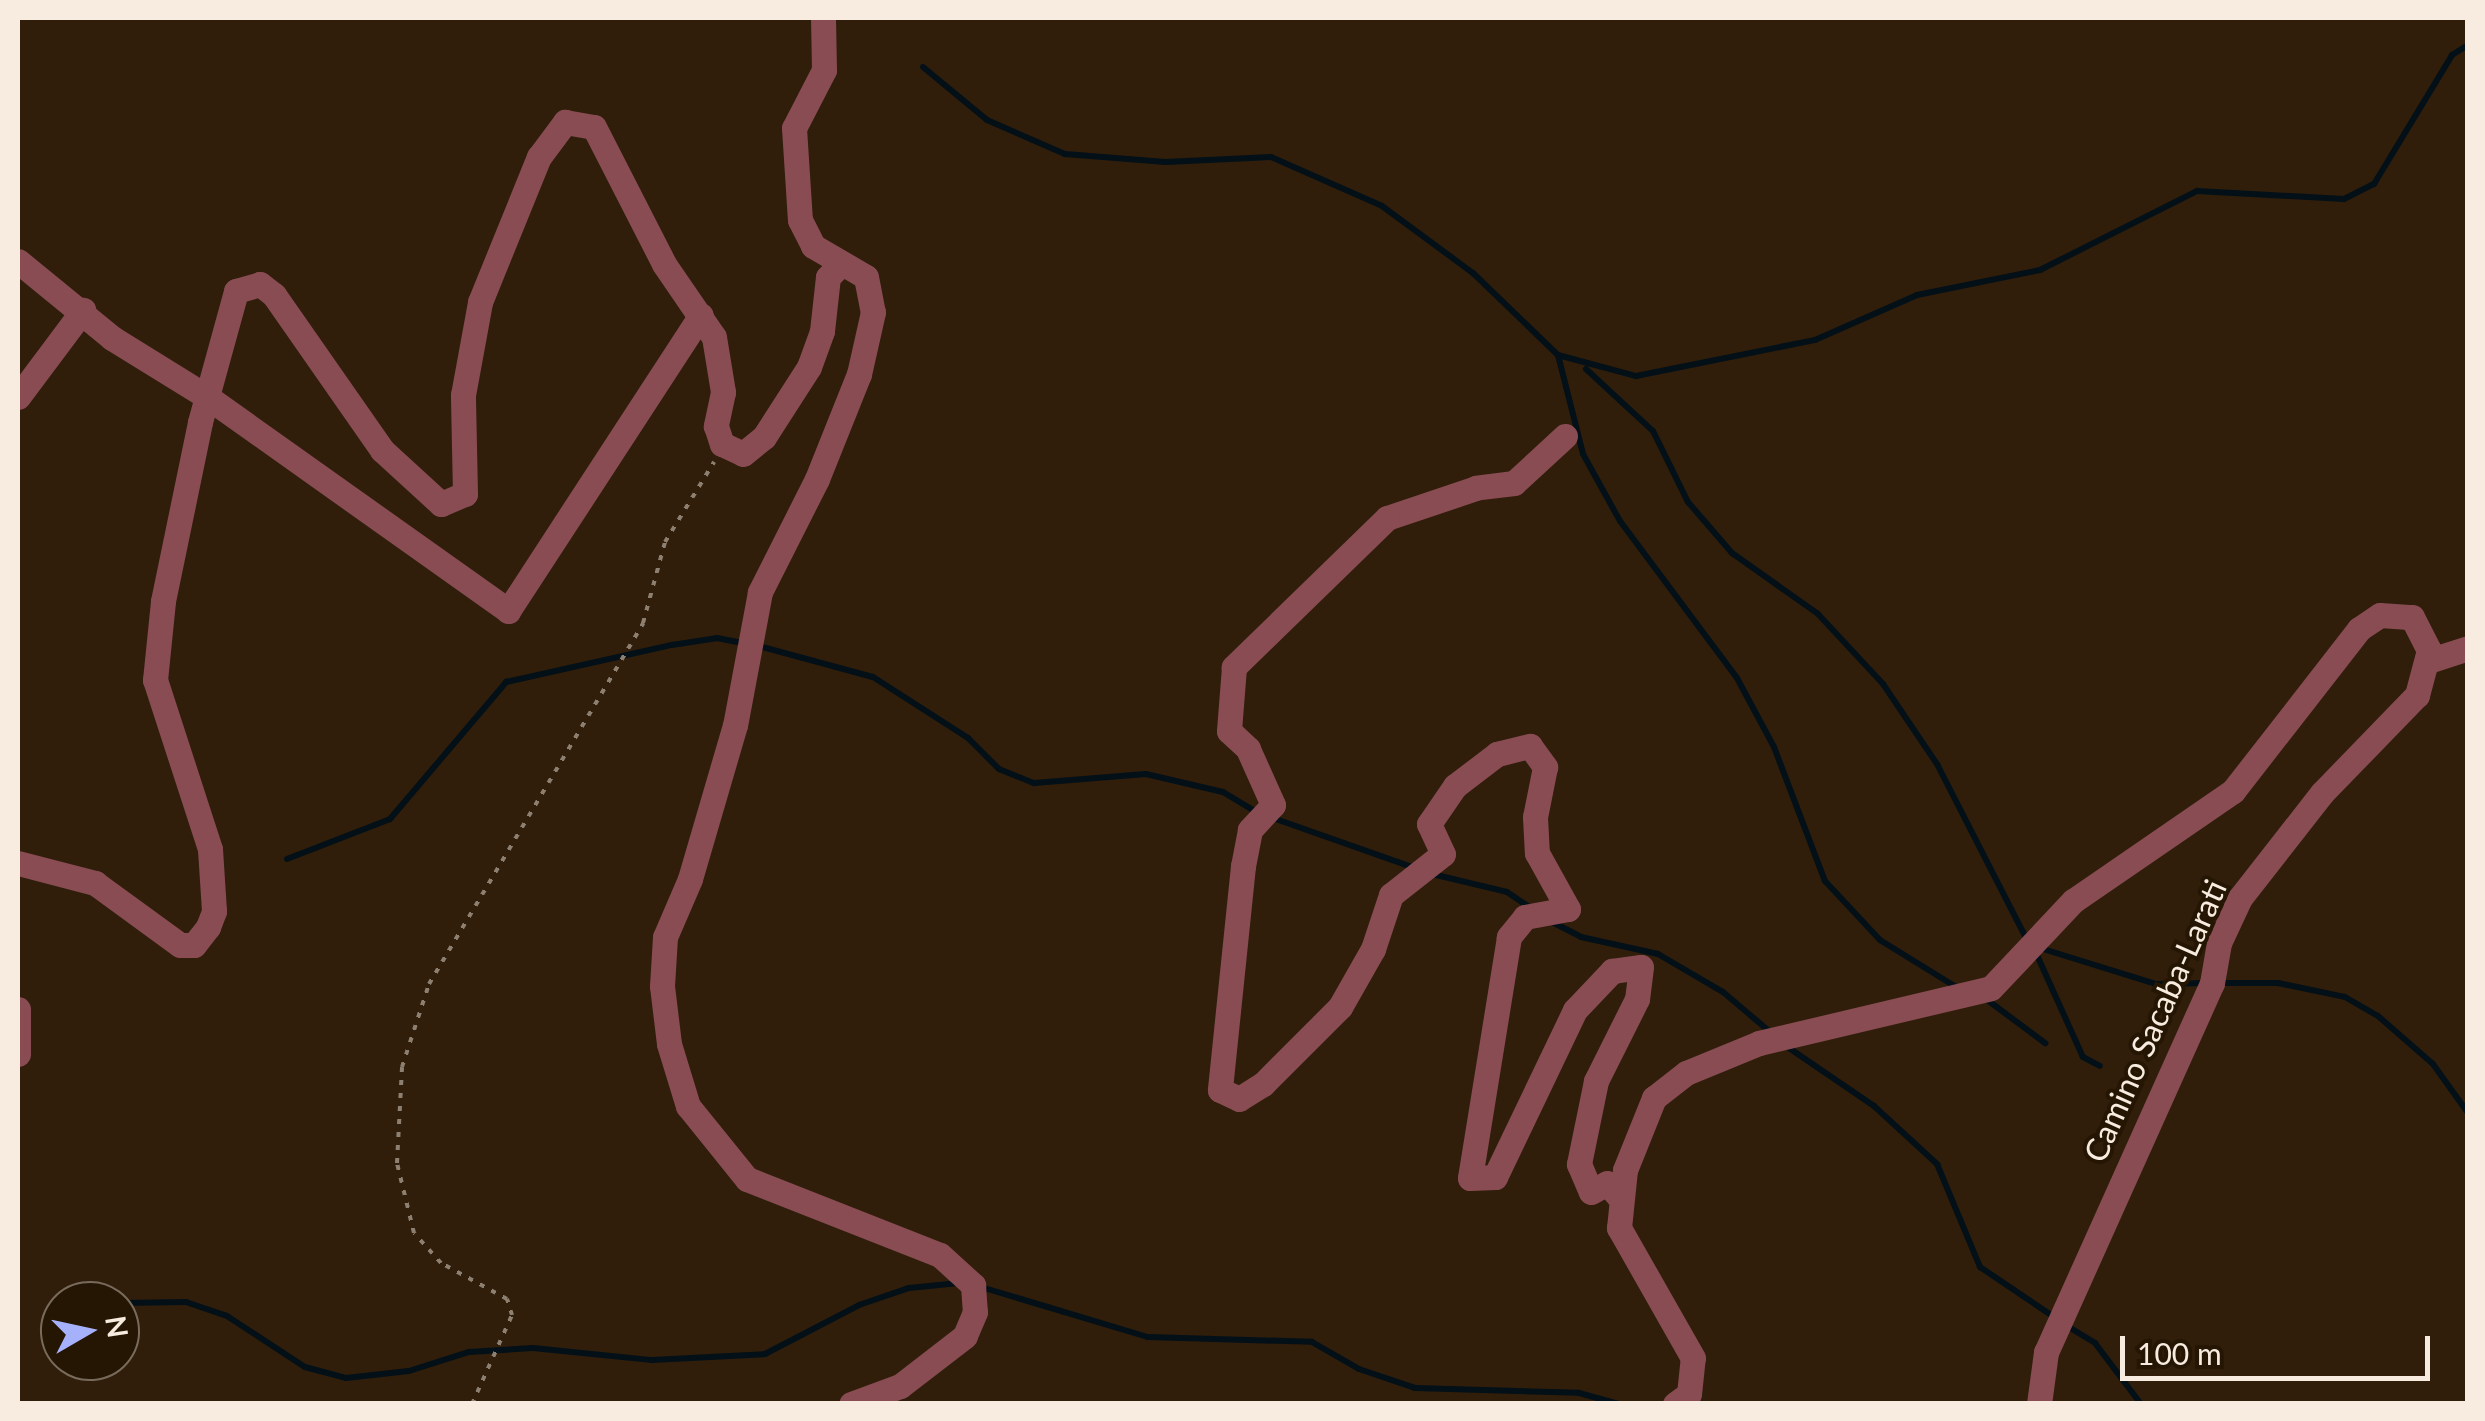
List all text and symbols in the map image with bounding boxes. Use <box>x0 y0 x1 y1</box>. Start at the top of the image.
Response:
street label: Camino Sacaba-Larati <box>2076 874 2234 1168</box>
north arrow <box>40 1281 140 1381</box>
text: N <box>99 1313 136 1340</box>
scale bar <box>2125 1316 2435 1378</box>
text: 100 m <box>2137 1335 2222 1371</box>

